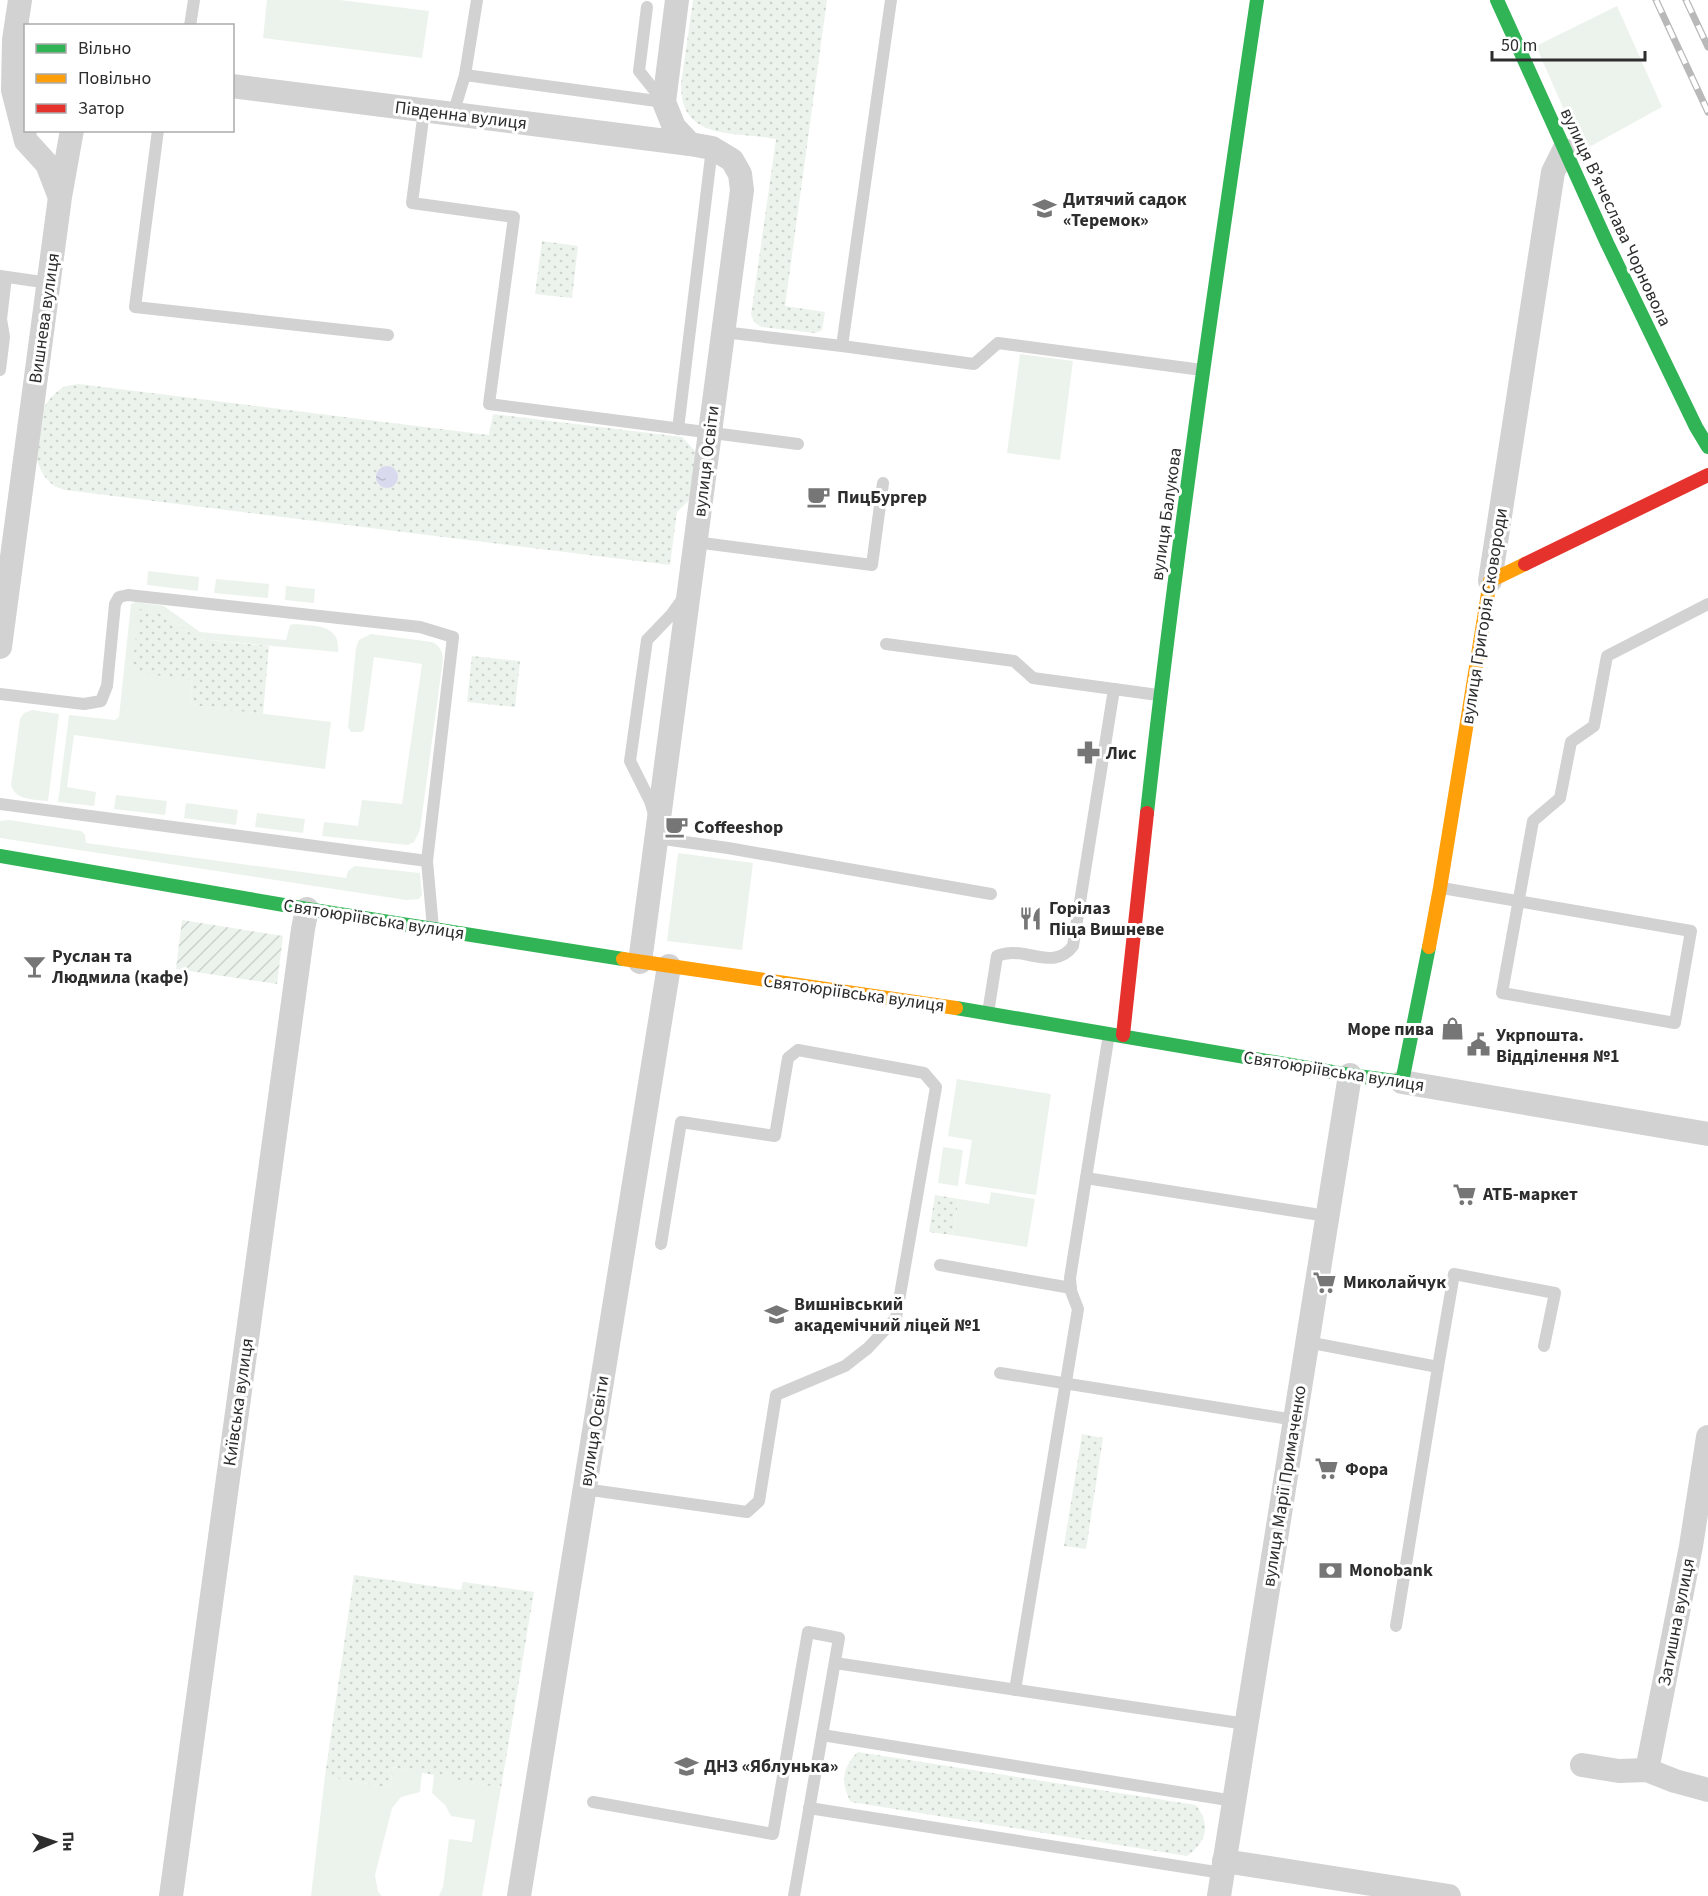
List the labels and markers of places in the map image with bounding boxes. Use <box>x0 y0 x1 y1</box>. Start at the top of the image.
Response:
place label: Дитячий садок «Теремок» <box>1063 187 1187 233</box>
school or university icon: Дитячий садок «Теремок» <box>1032 196 1058 222</box>
cafe icon: ПицБургер <box>806 484 832 510</box>
place label: ПицБургер <box>837 485 927 510</box>
pharmacy icon: Лис <box>1075 740 1101 766</box>
place label: Лис <box>1105 741 1137 766</box>
cafe icon: Coffeeshop <box>663 814 689 840</box>
place label: Coffeeshop <box>694 815 783 840</box>
place label: Горілаз Піца Вишневе <box>1049 896 1164 942</box>
restaurant icon: Горілаз Піца Вишневе <box>1018 905 1044 931</box>
place label: Руслан та Людмила (кафе) <box>51 944 189 990</box>
bar icon: Руслан та Людмила (кафе) <box>21 953 47 979</box>
shop icon: Море пива <box>1439 1016 1465 1042</box>
place label: Море пива <box>1347 1017 1434 1042</box>
place label: Укрпошта. Відділення №1 <box>1496 1023 1619 1069</box>
public building icon: Укрпошта. Відділення №1 <box>1465 1032 1491 1058</box>
supermarket icon: АТБ-маркет <box>1452 1181 1478 1207</box>
place label: АТБ-маркет <box>1482 1182 1578 1207</box>
supermarket icon: Миколайчук <box>1312 1269 1338 1295</box>
place label: Миколайчук <box>1343 1270 1446 1295</box>
place label: Вишнівський академічний ліцей №1 <box>794 1292 981 1338</box>
school or university icon: Вишнівський академічний ліцей №1 <box>763 1301 789 1327</box>
supermarket icon: Фора <box>1314 1456 1340 1482</box>
place label: Фора <box>1345 1457 1388 1482</box>
bank icon: Monobank <box>1318 1557 1344 1583</box>
place label: Monobank <box>1349 1558 1433 1583</box>
school or university icon: ДНЗ «Яблунька» <box>673 1753 699 1779</box>
place label: ДНЗ «Яблунька» <box>704 1754 838 1779</box>

